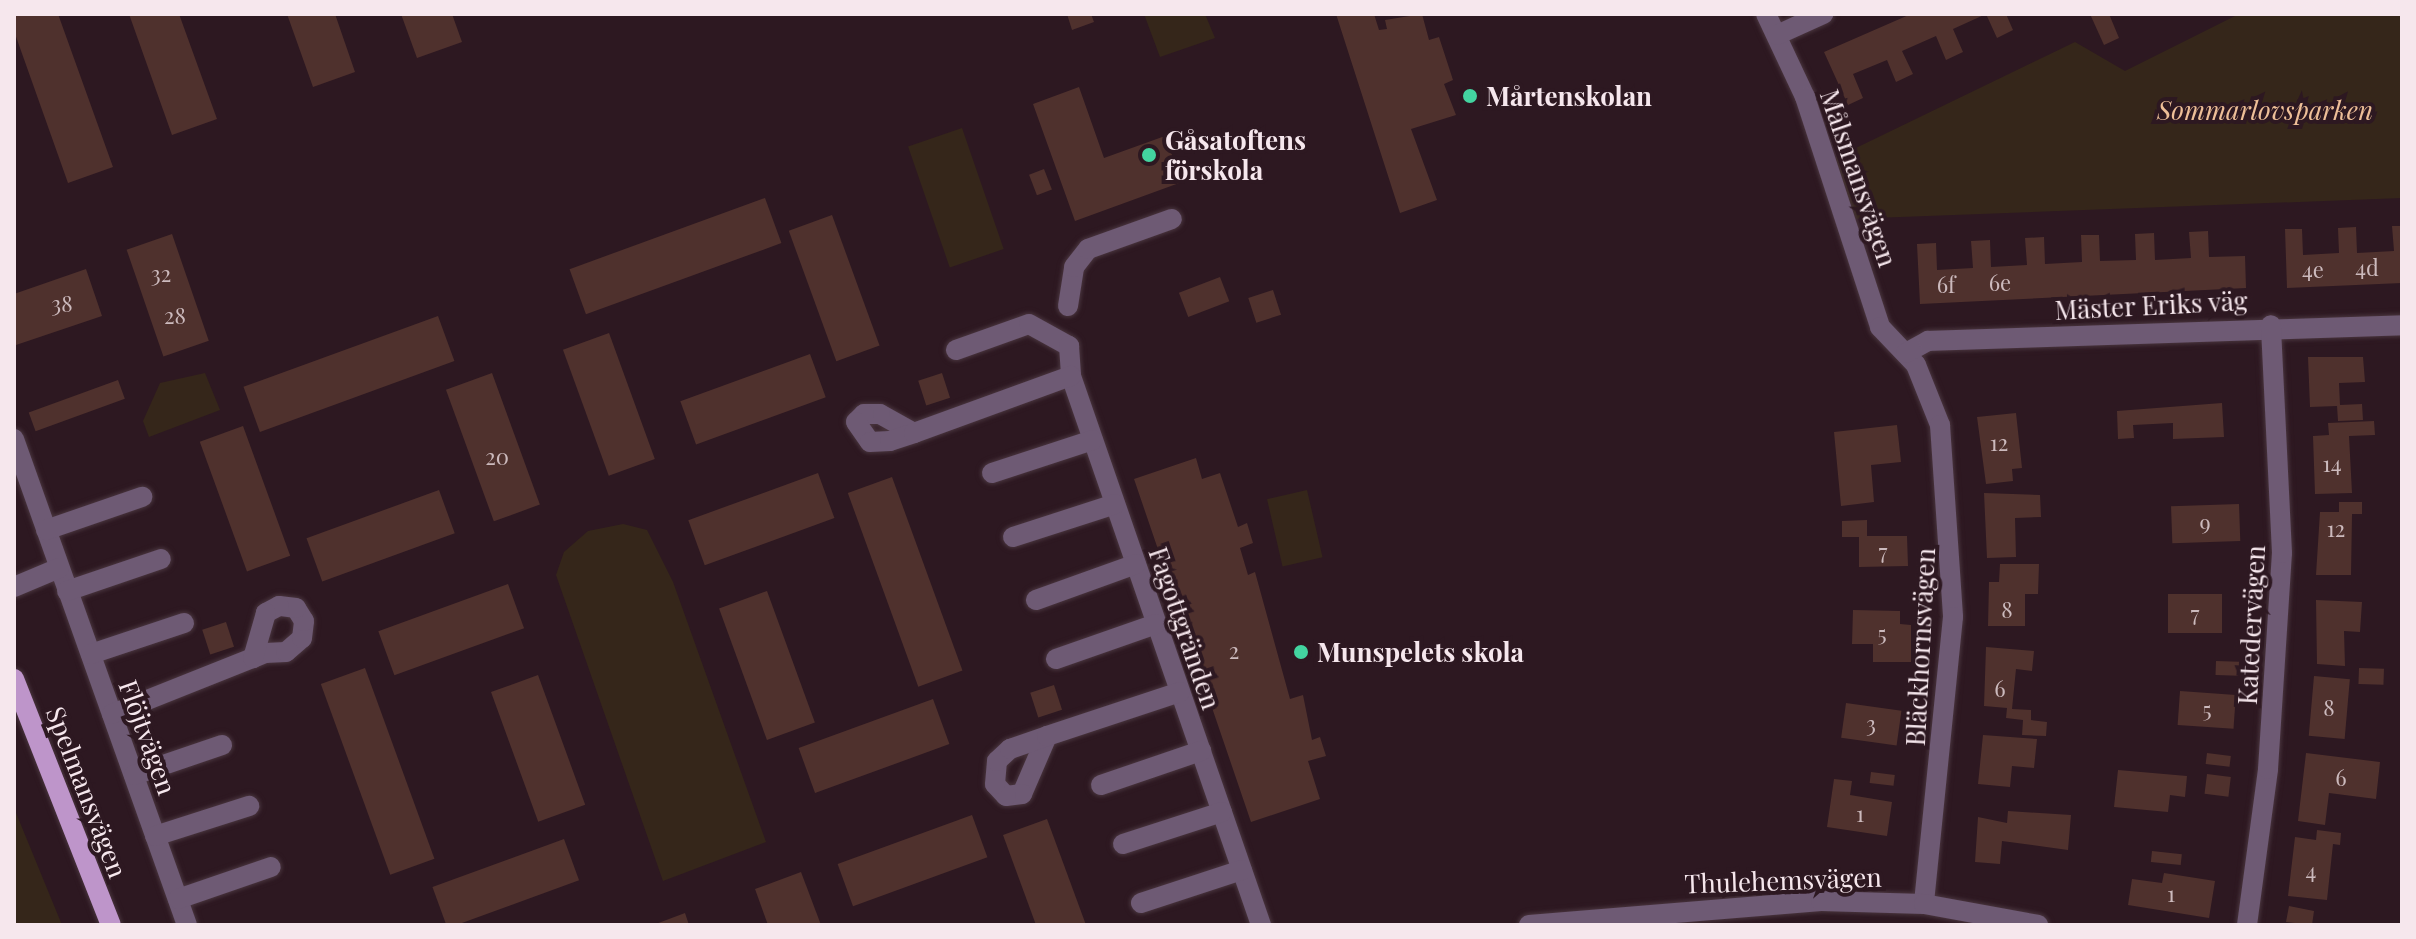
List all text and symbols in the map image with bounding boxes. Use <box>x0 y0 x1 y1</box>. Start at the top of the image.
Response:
place label: Mårtenskolan <box>1486 80 1652 112</box>
street label: Målsmansvägen <box>1814 85 1904 271</box>
marker: Mårtenskolan <box>1461 87 1479 105</box>
park label: Sommarlovsparken <box>2157 94 2373 126</box>
place label: Gåsatoftens förskola <box>1165 124 1306 186</box>
marker: Gåsatoftens förskola <box>1140 146 1158 164</box>
house number: 4d <box>2355 255 2379 281</box>
house number: 4e <box>2302 257 2324 283</box>
house number: 32 <box>151 261 171 287</box>
house number: 6e <box>1989 270 2011 296</box>
house number: 6f <box>1937 272 1955 298</box>
street label: Mäster Eriks väg <box>2053 284 2249 326</box>
house number: 38 <box>51 291 73 317</box>
house number: 28 <box>164 303 186 329</box>
house number: 12 <box>1990 430 2008 456</box>
house number: 20 <box>485 444 509 470</box>
house number: 14 <box>2322 451 2342 477</box>
house number: 9 <box>2199 510 2211 536</box>
house number: 12 <box>2327 516 2345 542</box>
house number: 7 <box>1879 539 1887 565</box>
street label: Fagottgränden <box>1143 543 1227 713</box>
street label: Katedervägen <box>2231 544 2271 706</box>
street label: Bläckhornsvägen <box>1899 547 1941 747</box>
house number: 8 <box>2001 597 2013 623</box>
house number: 7 <box>2191 601 2199 627</box>
house number: 5 <box>1877 621 1887 647</box>
place label: Munspelets skola <box>1317 636 1524 668</box>
house number: 2 <box>1229 638 1239 664</box>
marker: Munspelets skola <box>1292 643 1310 661</box>
street label: Flöjtvägen <box>113 675 183 799</box>
house number: 6 <box>1994 676 2006 702</box>
house number: 8 <box>2323 695 2335 721</box>
house number: 5 <box>2202 697 2212 723</box>
street label: Spelmansvägen <box>40 702 134 882</box>
house number: 3 <box>1866 711 1876 737</box>
house number: 6 <box>2335 765 2347 791</box>
house number: 1 <box>1856 801 1864 827</box>
house number: 4 <box>2306 858 2316 884</box>
street label: Thulehemsvägen <box>1684 861 1882 899</box>
house number: 1 <box>2167 881 2175 907</box>

